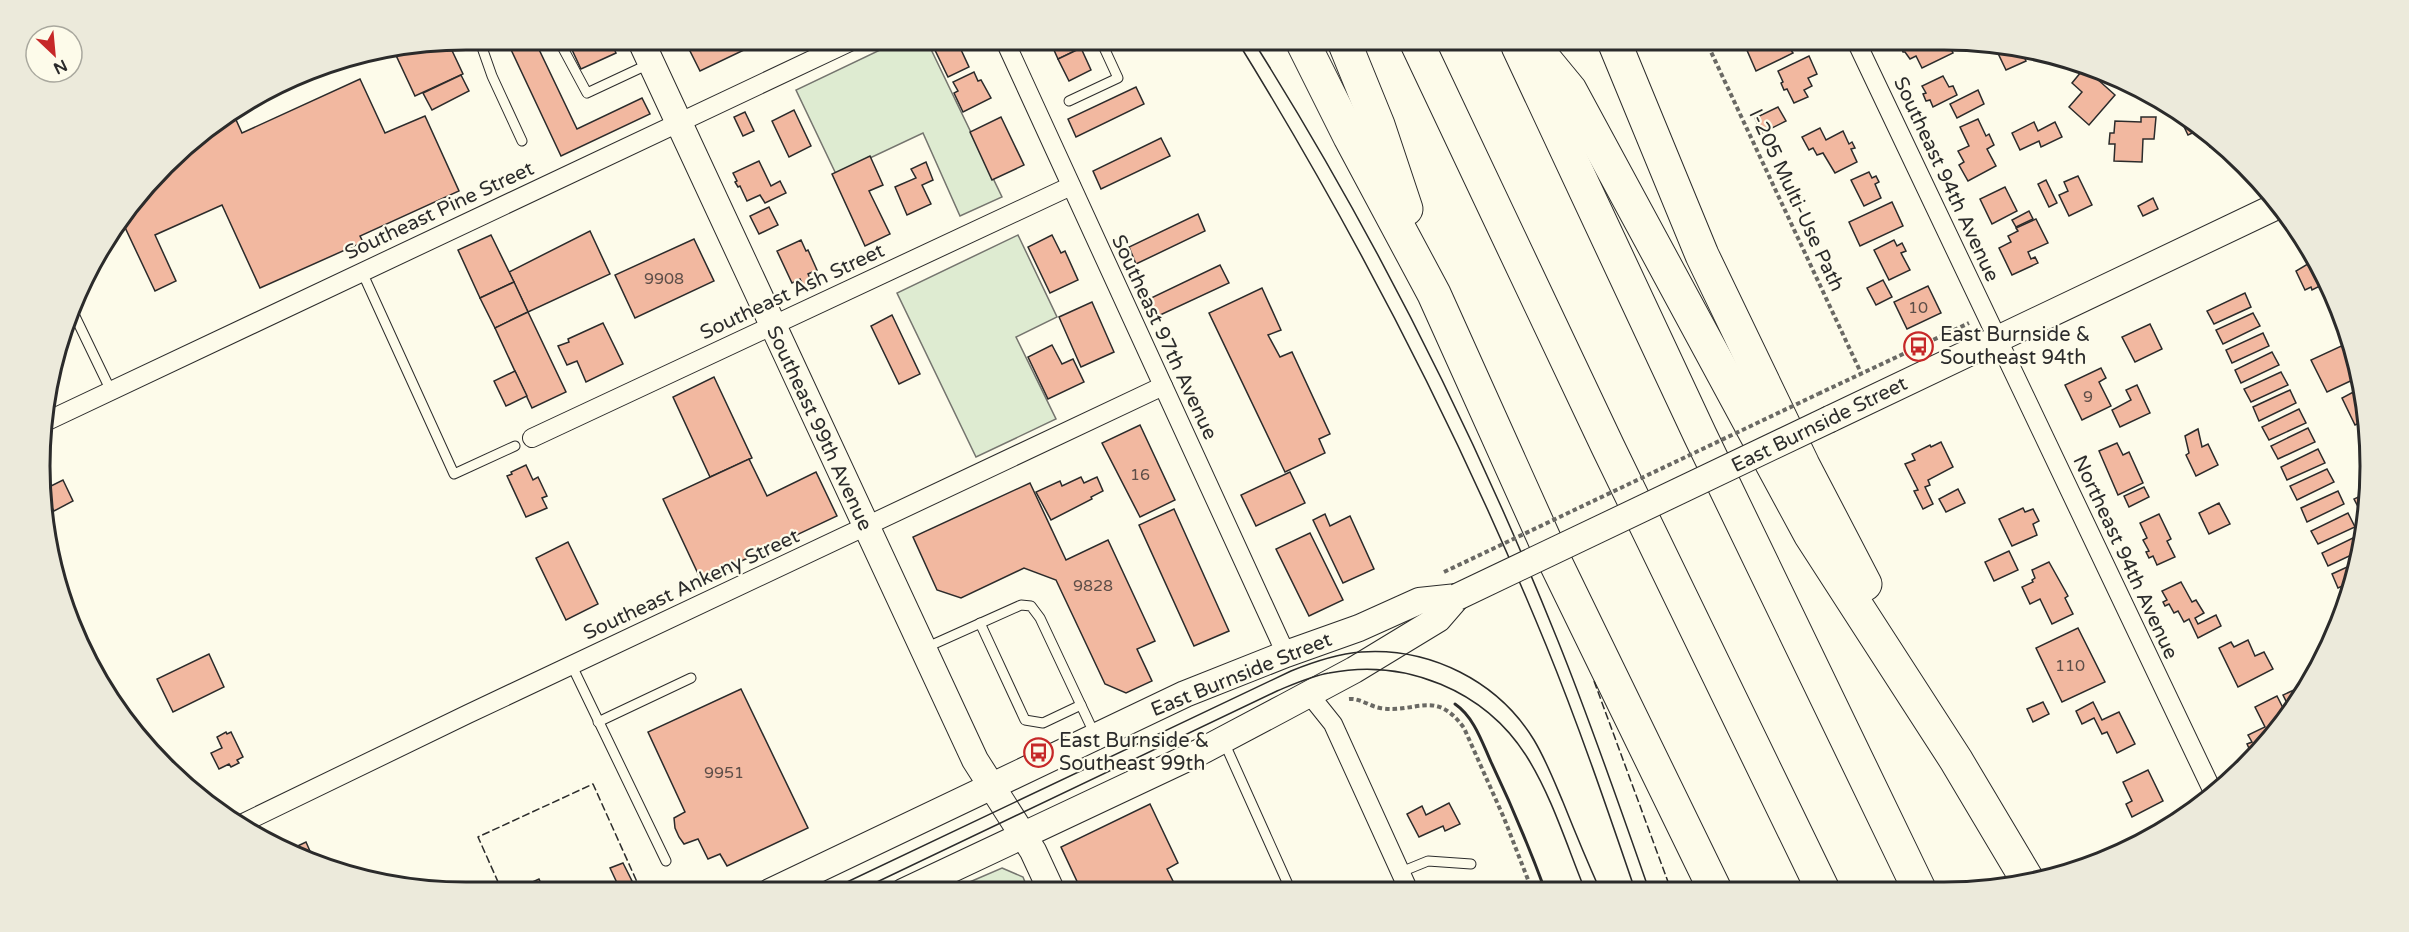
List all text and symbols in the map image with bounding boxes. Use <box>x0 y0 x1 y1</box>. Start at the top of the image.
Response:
north arrow <box>24 24 84 84</box>
text: N <box>50 55 70 78</box>
street label: Southeast 94th Avenue <box>1888 73 2004 286</box>
street label: I-205 Multi-Use Path <box>1743 105 1849 295</box>
street label: Southeast Pine Street <box>341 156 538 265</box>
street label: Southeast 97th Avenue <box>1106 231 1222 444</box>
street label: Southeast Ash Street <box>697 239 889 345</box>
house number: 9908 <box>644 269 684 289</box>
house number: 10 <box>1908 298 1928 318</box>
street label: Southeast 99th Avenue <box>761 322 877 535</box>
place label: East Burnside & Southeast 94th <box>1940 323 2090 370</box>
bus stop icon: East Burnside & Southeast 94th <box>1903 330 1935 362</box>
street label: East Burnside Street <box>1728 372 1912 478</box>
house number: 9 <box>2083 387 2093 407</box>
street label: Northeast 94th Avenue <box>2067 452 2183 663</box>
house number: 16 <box>1130 465 1150 485</box>
street label: Southeast Ankeny Street <box>580 524 804 646</box>
house number: 9828 <box>1073 576 1113 596</box>
street label: East Burnside Street <box>1147 628 1336 722</box>
house number: 110 <box>2055 656 2085 676</box>
place label: East Burnside & Southeast 99th <box>1059 729 1209 776</box>
bus stop icon: East Burnside & Southeast 99th <box>1022 736 1054 768</box>
house number: 9951 <box>704 763 744 783</box>

